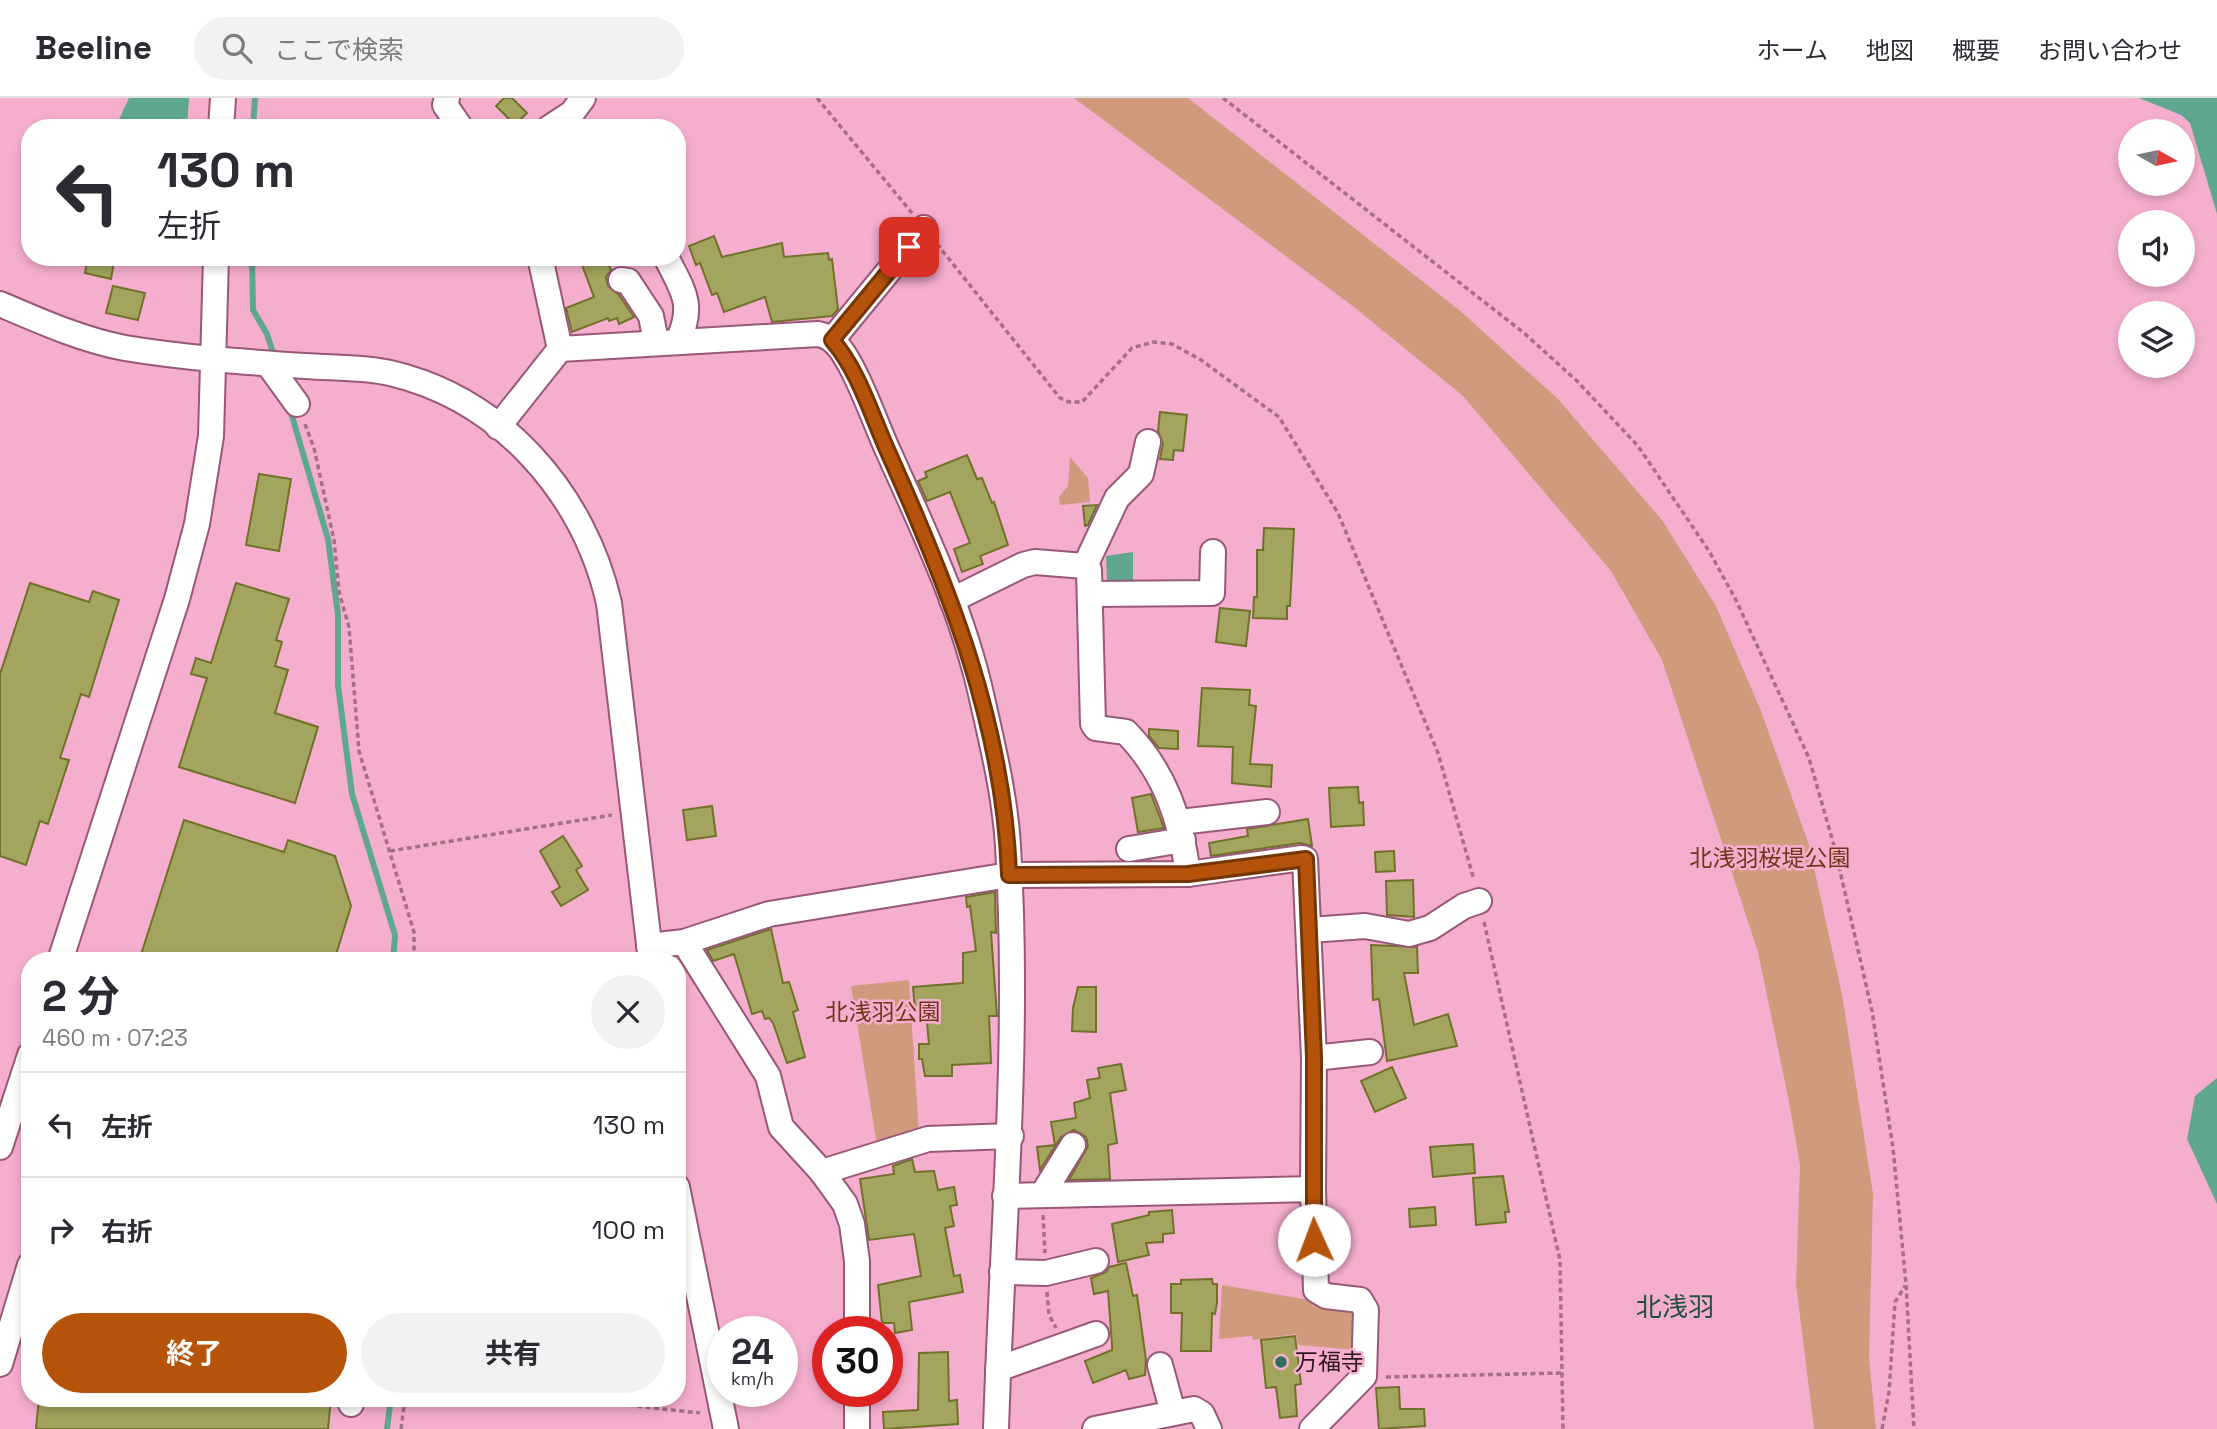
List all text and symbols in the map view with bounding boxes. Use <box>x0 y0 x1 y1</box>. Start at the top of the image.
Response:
search box <box>194 17 684 80</box>
text: Beeline <box>35 27 152 69</box>
icon: search <box>218 29 256 67</box>
text: ここで検索 <box>274 33 404 67</box>
text: ホーム <box>1757 35 1828 66</box>
text: 地図 <box>1866 35 1914 66</box>
text: 概要 <box>1952 35 2000 66</box>
text: お問い合わせ <box>2038 35 2182 66</box>
north arrow <box>2118 119 2194 196</box>
map controls <box>2118 119 2195 378</box>
text: 130 m <box>157 139 295 201</box>
icon: left <box>42 147 133 238</box>
text: 左折 <box>157 206 221 246</box>
button: sound <box>2118 210 2195 287</box>
pin <box>879 217 939 277</box>
icon: arrive <box>890 228 928 266</box>
button: layers <box>2118 301 2195 378</box>
park label: 北浅羽桜堤公園 <box>1690 843 1851 873</box>
text: 2 分 <box>42 970 120 1023</box>
button: close <box>591 975 665 1049</box>
park label: 北浅羽公園 <box>826 997 941 1027</box>
text: 460 m · 07:23 <box>42 1023 188 1053</box>
icon: left <box>42 1106 80 1144</box>
text: 130 m <box>593 1108 665 1142</box>
text: 左折 <box>101 1110 153 1144</box>
position arrow <box>1277 1203 1351 1277</box>
icon: right <box>42 1211 80 1249</box>
text: 100 m <box>592 1213 665 1247</box>
text: 右折 <box>101 1215 153 1249</box>
district label: 北浅羽 <box>1636 1290 1714 1324</box>
button: 終了 <box>42 1313 347 1393</box>
button: 共有 <box>361 1313 665 1393</box>
speed limit sign: 30 <box>812 1316 903 1407</box>
text: 24 <box>731 1330 774 1374</box>
place label: 万福寺 <box>1295 1347 1364 1377</box>
marker: 万福寺 <box>1273 1354 1289 1370</box>
text: km/h <box>731 1367 774 1390</box>

